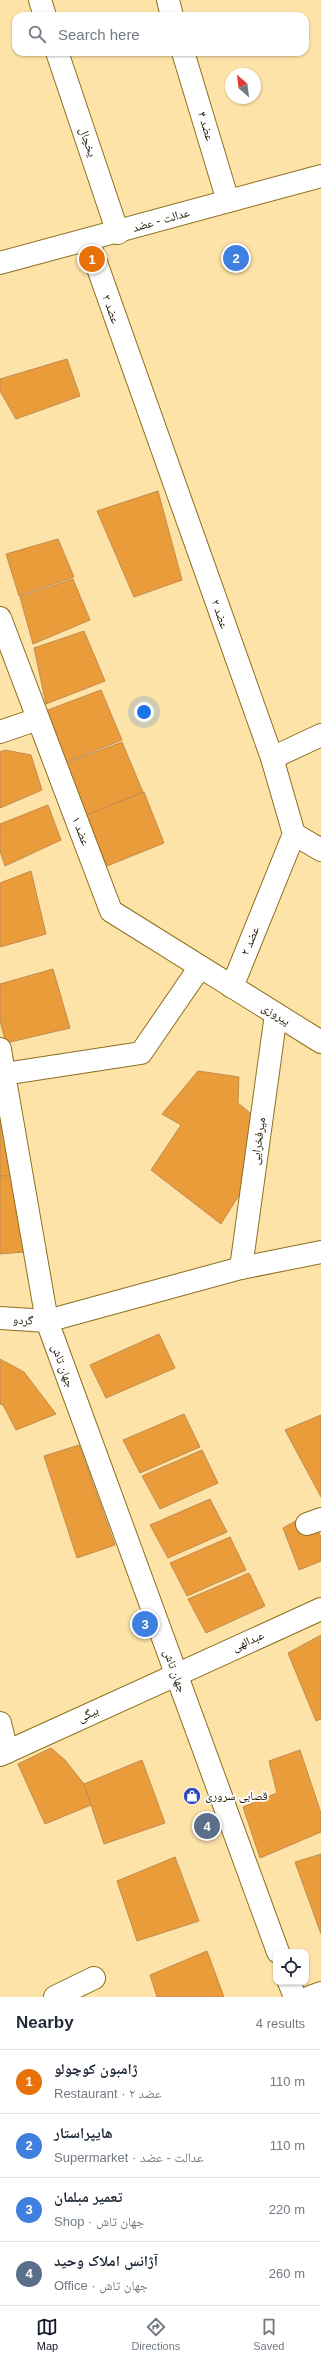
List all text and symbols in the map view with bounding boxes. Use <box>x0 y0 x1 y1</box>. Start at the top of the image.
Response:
search box <box>12 12 309 56</box>
icon: search <box>26 23 48 45</box>
text: Search here <box>58 26 140 43</box>
north arrow <box>225 68 261 104</box>
street label: عضد ۴ <box>195 110 217 142</box>
street label: یخچال <box>76 125 100 159</box>
street label: عدالت - عضد <box>131 205 191 235</box>
pin: 2 <box>223 243 249 273</box>
pin: 1 <box>79 244 105 274</box>
street label: عضد ۲ <box>99 293 123 325</box>
street label: عضد ۲ <box>208 598 232 630</box>
your location <box>134 702 154 722</box>
street label: عضد ۱ <box>69 815 93 847</box>
street label: عضد ۲ <box>238 925 262 957</box>
street label: پیروزی <box>259 1000 293 1029</box>
street label: میرفخرایی <box>248 1116 268 1166</box>
street label: گردو <box>12 1312 34 1328</box>
street label: جهان تاش <box>49 1342 77 1390</box>
pin: 3 <box>132 1609 158 1639</box>
street label: عبدالهی <box>230 1628 266 1655</box>
street label: جهان تاش <box>161 1647 189 1695</box>
street label: بیگی <box>75 1703 101 1725</box>
shop icon: قصابی سروری <box>182 1786 202 1806</box>
place label: قصابی سروری <box>205 1789 268 1803</box>
pin: 4 <box>194 1811 220 1841</box>
map controls <box>273 1949 309 1985</box>
button: locate <box>273 1949 309 1985</box>
text: Nearby <box>16 2013 74 2032</box>
text: 4 results <box>256 2016 305 2031</box>
text: ژامبون کوچولو <box>54 2060 138 2077</box>
text: 1 <box>25 2074 33 2089</box>
text: 110 m <box>270 2074 305 2089</box>
text: Restaurant · عضد ۲ <box>54 2086 161 2101</box>
text: هایپراستار <box>54 2124 113 2141</box>
text: 2 <box>25 2138 33 2153</box>
text: 110 m <box>270 2138 305 2153</box>
text: Supermarket · عدالت - عضد <box>54 2150 204 2165</box>
text: تعمیر مبلمان <box>54 2188 122 2205</box>
text: 3 <box>25 2202 33 2217</box>
text: 220 m <box>269 2202 305 2217</box>
text: Shop · جهان تاش <box>54 2214 145 2229</box>
text: آژانس املاک وحید <box>54 2252 158 2269</box>
text: 4 <box>25 2266 33 2281</box>
text: 260 m <box>269 2266 305 2281</box>
text: Office · جهان تاش <box>54 2278 148 2293</box>
tab: Map <box>36 2316 58 2352</box>
tab: Directions <box>131 2316 180 2352</box>
tab: Saved <box>253 2316 284 2352</box>

